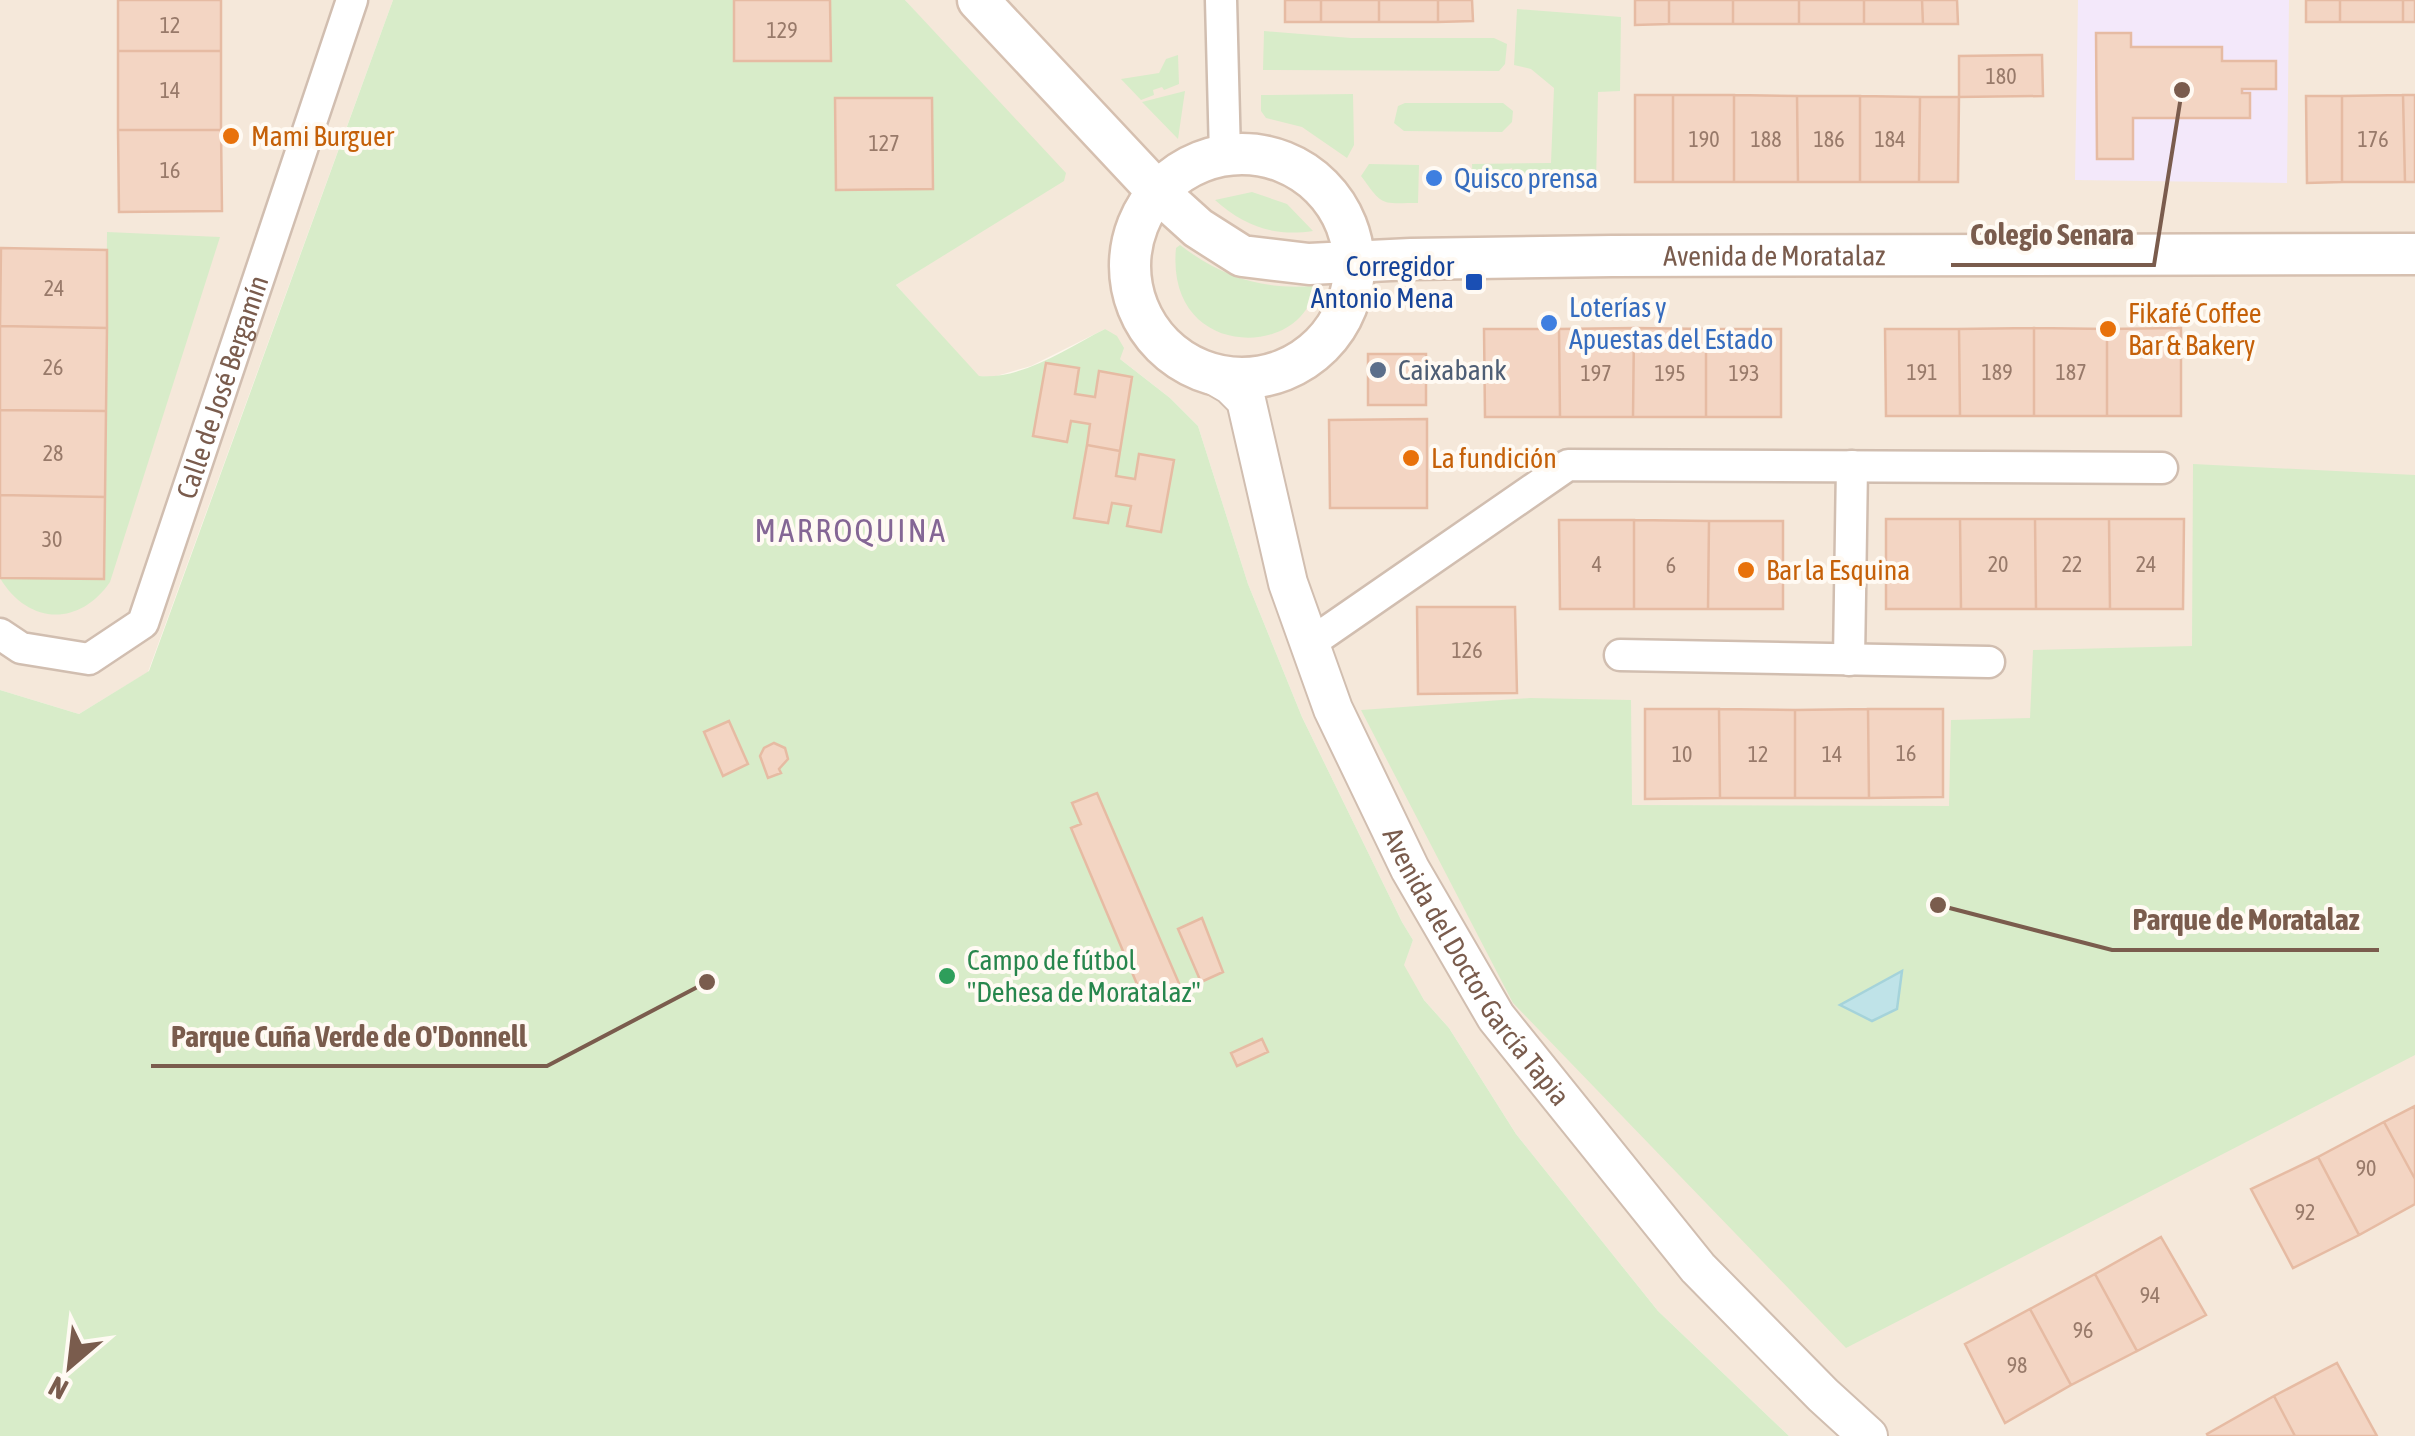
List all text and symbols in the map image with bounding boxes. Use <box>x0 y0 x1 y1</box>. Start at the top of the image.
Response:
house number: 12 <box>160 12 180 38</box>
house number: 129 <box>766 17 798 43</box>
house number: 180 <box>1985 63 2017 89</box>
house number: 14 <box>160 77 180 103</box>
place label: Mami Burguer <box>251 120 395 152</box>
marker: Mami Burguer <box>220 125 242 147</box>
house number: 190 <box>1688 126 1720 152</box>
house number: 188 <box>1750 126 1782 152</box>
house number: 186 <box>1813 126 1845 152</box>
house number: 184 <box>1874 126 1906 152</box>
house number: 176 <box>2357 126 2389 152</box>
house number: 127 <box>868 130 900 156</box>
house number: 16 <box>160 157 180 183</box>
place label: Quisco prensa <box>1454 162 1598 194</box>
marker: Quisco prensa <box>1423 167 1445 189</box>
callout: Colegio Senara <box>1951 205 2154 265</box>
text: Colegio Senara <box>1970 217 2134 251</box>
street label: Avenida de Moratalaz <box>1663 239 1885 272</box>
place label: Corregidor Antonio Mena <box>1311 250 1455 314</box>
street label: Calle de José Bergamín <box>170 271 274 503</box>
marker: Corregidor Antonio Mena <box>1463 271 1485 293</box>
house number: 24 <box>44 275 64 301</box>
place label: Loterías y Apuestas del Estado <box>1569 291 1774 355</box>
place label: Fikafé Coffee Bar & Bakery <box>2128 297 2262 361</box>
marker: Loterías y Apuestas del Estado <box>1538 312 1560 334</box>
marker: Fikafé Coffee Bar & Bakery <box>2097 318 2119 340</box>
house number: 26 <box>43 354 63 380</box>
place label: Caixabank <box>1398 354 1507 386</box>
marker: Caixabank <box>1367 359 1389 381</box>
house number: 191 <box>1906 359 1938 385</box>
house number: 189 <box>1981 359 2013 385</box>
house number: 187 <box>2055 359 2087 385</box>
house number: 197 <box>1580 360 1612 386</box>
house number: 195 <box>1654 360 1686 386</box>
house number: 193 <box>1728 360 1760 386</box>
house number: 28 <box>43 440 63 466</box>
place label: La fundición <box>1431 442 1557 474</box>
marker: La fundición <box>1400 447 1422 469</box>
district label: MARROQUINA <box>755 512 947 549</box>
house number: 30 <box>42 526 62 552</box>
house number: 4 <box>1592 551 1602 577</box>
house number: 20 <box>1988 551 2008 577</box>
house number: 22 <box>2062 551 2082 577</box>
house number: 24 <box>2136 551 2156 577</box>
house number: 6 <box>1666 552 1676 578</box>
place label: Bar la Esquina <box>1766 554 1910 586</box>
marker: Bar la Esquina <box>1735 559 1757 581</box>
house number: 126 <box>1451 637 1483 663</box>
house number: 16 <box>1896 740 1916 766</box>
house number: 10 <box>1672 741 1692 767</box>
house number: 12 <box>1748 741 1768 767</box>
house number: 14 <box>1822 741 1842 767</box>
street label: Avenida del Doctor García Tapia <box>1377 823 1577 1112</box>
callout: Parque de Moratalaz <box>2112 890 2379 950</box>
text: Parque de Moratalaz <box>2133 902 2360 936</box>
place label: Campo de fútbol "Dehesa de Moratalaz" <box>967 944 1201 1008</box>
marker: Campo de fútbol "Dehesa de Moratalaz" <box>936 965 958 987</box>
callout: Parque Cuña Verde de O'Donnell <box>151 1006 547 1066</box>
text: Parque Cuña Verde de O'Donnell <box>171 1019 528 1053</box>
house number: 90 <box>2356 1155 2376 1181</box>
house number: 92 <box>2295 1199 2315 1225</box>
house number: 94 <box>2140 1282 2160 1308</box>
north arrow <box>20 1316 120 1416</box>
house number: 96 <box>2073 1317 2093 1343</box>
house number: 98 <box>2007 1352 2027 1378</box>
text: N <box>43 1370 73 1406</box>

